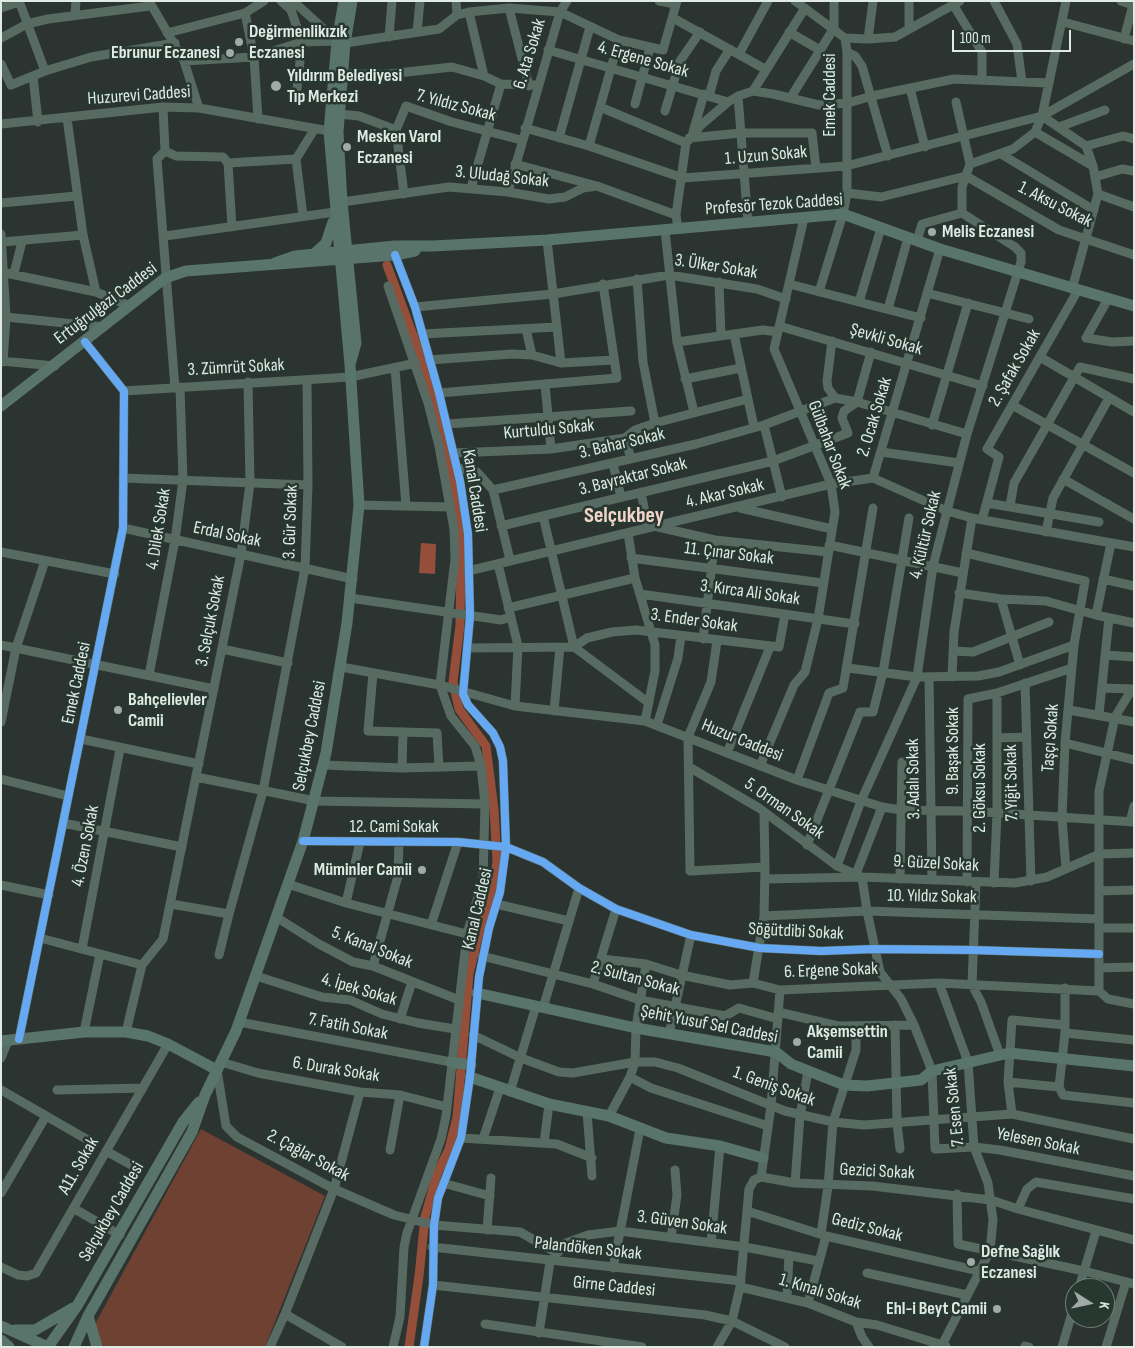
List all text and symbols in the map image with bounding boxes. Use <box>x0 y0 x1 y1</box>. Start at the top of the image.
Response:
street label: 6. Ata Sokak <box>509 16 551 92</box>
scale bar <box>955 20 1074 52</box>
place label: Değirmenlikızık Eczanesi <box>249 21 347 64</box>
text: 100 m <box>960 29 991 48</box>
marker: Değirmenlikızık Eczanesi <box>233 36 245 48</box>
street label: 4. Ergene Sokak <box>595 37 691 83</box>
place label: Ebrunur Eczanesi <box>111 42 220 64</box>
marker: Ebrunur Eczanesi <box>224 47 236 59</box>
street label: Emek Caddesi <box>819 53 841 137</box>
place label: Yıldırım Belediyesi Tıp Merkezi <box>287 65 402 108</box>
marker: Yıldırım Belediyesi Tıp Merkezi <box>269 79 283 93</box>
street label: Huzurevi Caddesi <box>87 82 191 110</box>
street label: 7. Yıldız Sokak <box>414 85 498 127</box>
place label: Mesken Varol Eczanesi <box>357 126 441 168</box>
marker: Mesken Varol Eczanesi <box>341 141 353 153</box>
street label: 1. Uzun Sokak <box>724 142 808 170</box>
street label: 3. Uludağ Sokak <box>454 161 550 193</box>
street label: 1. Aksu Sokak <box>1014 177 1096 233</box>
street label: Profesör Tezok Caddesi <box>704 189 844 221</box>
place label: Melis Eczanesi <box>942 221 1034 243</box>
marker: Melis Eczanesi <box>926 226 938 238</box>
street label: 3. Ülker Sokak <box>673 250 759 284</box>
street label: Ertuğrulgazi Caddesi <box>50 258 162 350</box>
street label: Şevkli Sokak <box>847 319 925 361</box>
street label: 2. Şafak Sokak <box>984 325 1046 411</box>
street label: 3. Zümrüt Sokak <box>187 355 285 381</box>
street label: 2. Ocak Sokak <box>853 375 897 459</box>
street label: Gülbahar Sokak <box>802 398 856 492</box>
street label: Kurtuldu Sokak <box>503 415 595 445</box>
street label: 3. Bahar Sokak <box>577 424 667 464</box>
street label: Kanal Caddesi <box>457 448 491 534</box>
street label: 3. Bayraktar Sokak <box>577 453 689 501</box>
street label: 4. Akar Sokak <box>684 475 766 513</box>
street label: 3. Gür Sokak <box>279 485 303 559</box>
street label: 4. Dilek Sokak <box>142 487 176 571</box>
street label: 4. Kültür Sokak <box>905 489 947 581</box>
district label: Selçukbey <box>584 503 664 529</box>
street label: Erdal Sokak <box>191 517 263 553</box>
street label: 11. Çınar Sokak <box>683 538 775 570</box>
street label: 3. Selçuk Sokak <box>192 574 230 668</box>
street label: 3. Kırca Ali Sokak <box>699 575 801 611</box>
street label: 3. Ender Sokak <box>649 604 739 638</box>
street label: Emek Caddesi <box>58 640 96 726</box>
street label: Selçukbey Caddesi <box>289 679 331 793</box>
place label: Bahçelievler Camii <box>128 689 207 732</box>
street label: Taşçı Sokak <box>1038 703 1064 773</box>
marker: Bahçelievler Camii <box>112 704 124 716</box>
street label: 9. Başak Sokak <box>942 707 964 795</box>
street label: Huzur Caddesi <box>698 715 786 767</box>
street label: 3. Adalı Sokak <box>902 738 926 820</box>
street label: 2. Göksu Sokak <box>969 743 991 833</box>
street label: 7. Yiğit Sokak <box>1001 744 1023 822</box>
street label: 5. Orman Sokak <box>740 774 828 844</box>
street label: 4. Özen Sokak <box>68 803 104 889</box>
street label: 12. Cami Sokak <box>349 816 439 838</box>
street label: 9. Güzel Sokak <box>893 851 979 877</box>
place label: Müminler Camii <box>314 859 412 881</box>
marker: Müminler Camii <box>416 864 428 876</box>
street label: Kanal Caddesi <box>458 866 498 952</box>
street label: 10. Yıldız Sokak <box>887 885 977 909</box>
street label: Söğütdibi Sokak <box>748 919 844 945</box>
street label: 5. Kanal Sokak <box>328 922 416 974</box>
street label: 2. Sultan Sokak <box>588 957 682 1001</box>
street label: 6. Ergene Sokak <box>784 959 878 983</box>
street label: 4. İpek Sokak <box>319 969 399 1011</box>
street label: Şehit Yusuf Sel Caddesi <box>639 1001 779 1049</box>
street label: 7. Fatih Sokak <box>306 1009 390 1045</box>
place label: Akşemsettin Camii <box>807 1021 888 1064</box>
marker: Akşemsettin Camii <box>791 1036 803 1048</box>
street label: 6. Durak Sokak <box>291 1052 381 1088</box>
street label: 1. Geniş Sokak <box>730 1062 818 1112</box>
street label: 7. Esen Sokak <box>940 1066 970 1148</box>
street label: Yelesen Sokak <box>994 1123 1082 1161</box>
street label: 2. Çağlar Sokak <box>263 1125 353 1187</box>
street label: A11. Sokak <box>54 1133 104 1199</box>
street label: Selçukbey Caddesi <box>75 1158 149 1266</box>
street label: Gezici Sokak <box>839 1159 915 1185</box>
street label: 3. Güven Sokak <box>636 1206 728 1240</box>
street label: Gediz Sokak <box>829 1209 905 1247</box>
street label: Palandöken Sokak <box>533 1233 643 1265</box>
place label: Defne Sağlık Eczanesi <box>981 1241 1060 1284</box>
marker: Defne Sağlık Eczanesi <box>965 1256 977 1268</box>
street label: 1. Kınalı Sokak <box>776 1269 864 1315</box>
street label: Girne Caddesi <box>572 1272 656 1302</box>
north arrow <box>1065 1278 1115 1328</box>
place label: Ehl-i Beyt Camii <box>886 1298 987 1320</box>
text: K <box>1095 1301 1113 1310</box>
marker: Ehl-i Beyt Camii <box>991 1303 1003 1315</box>

